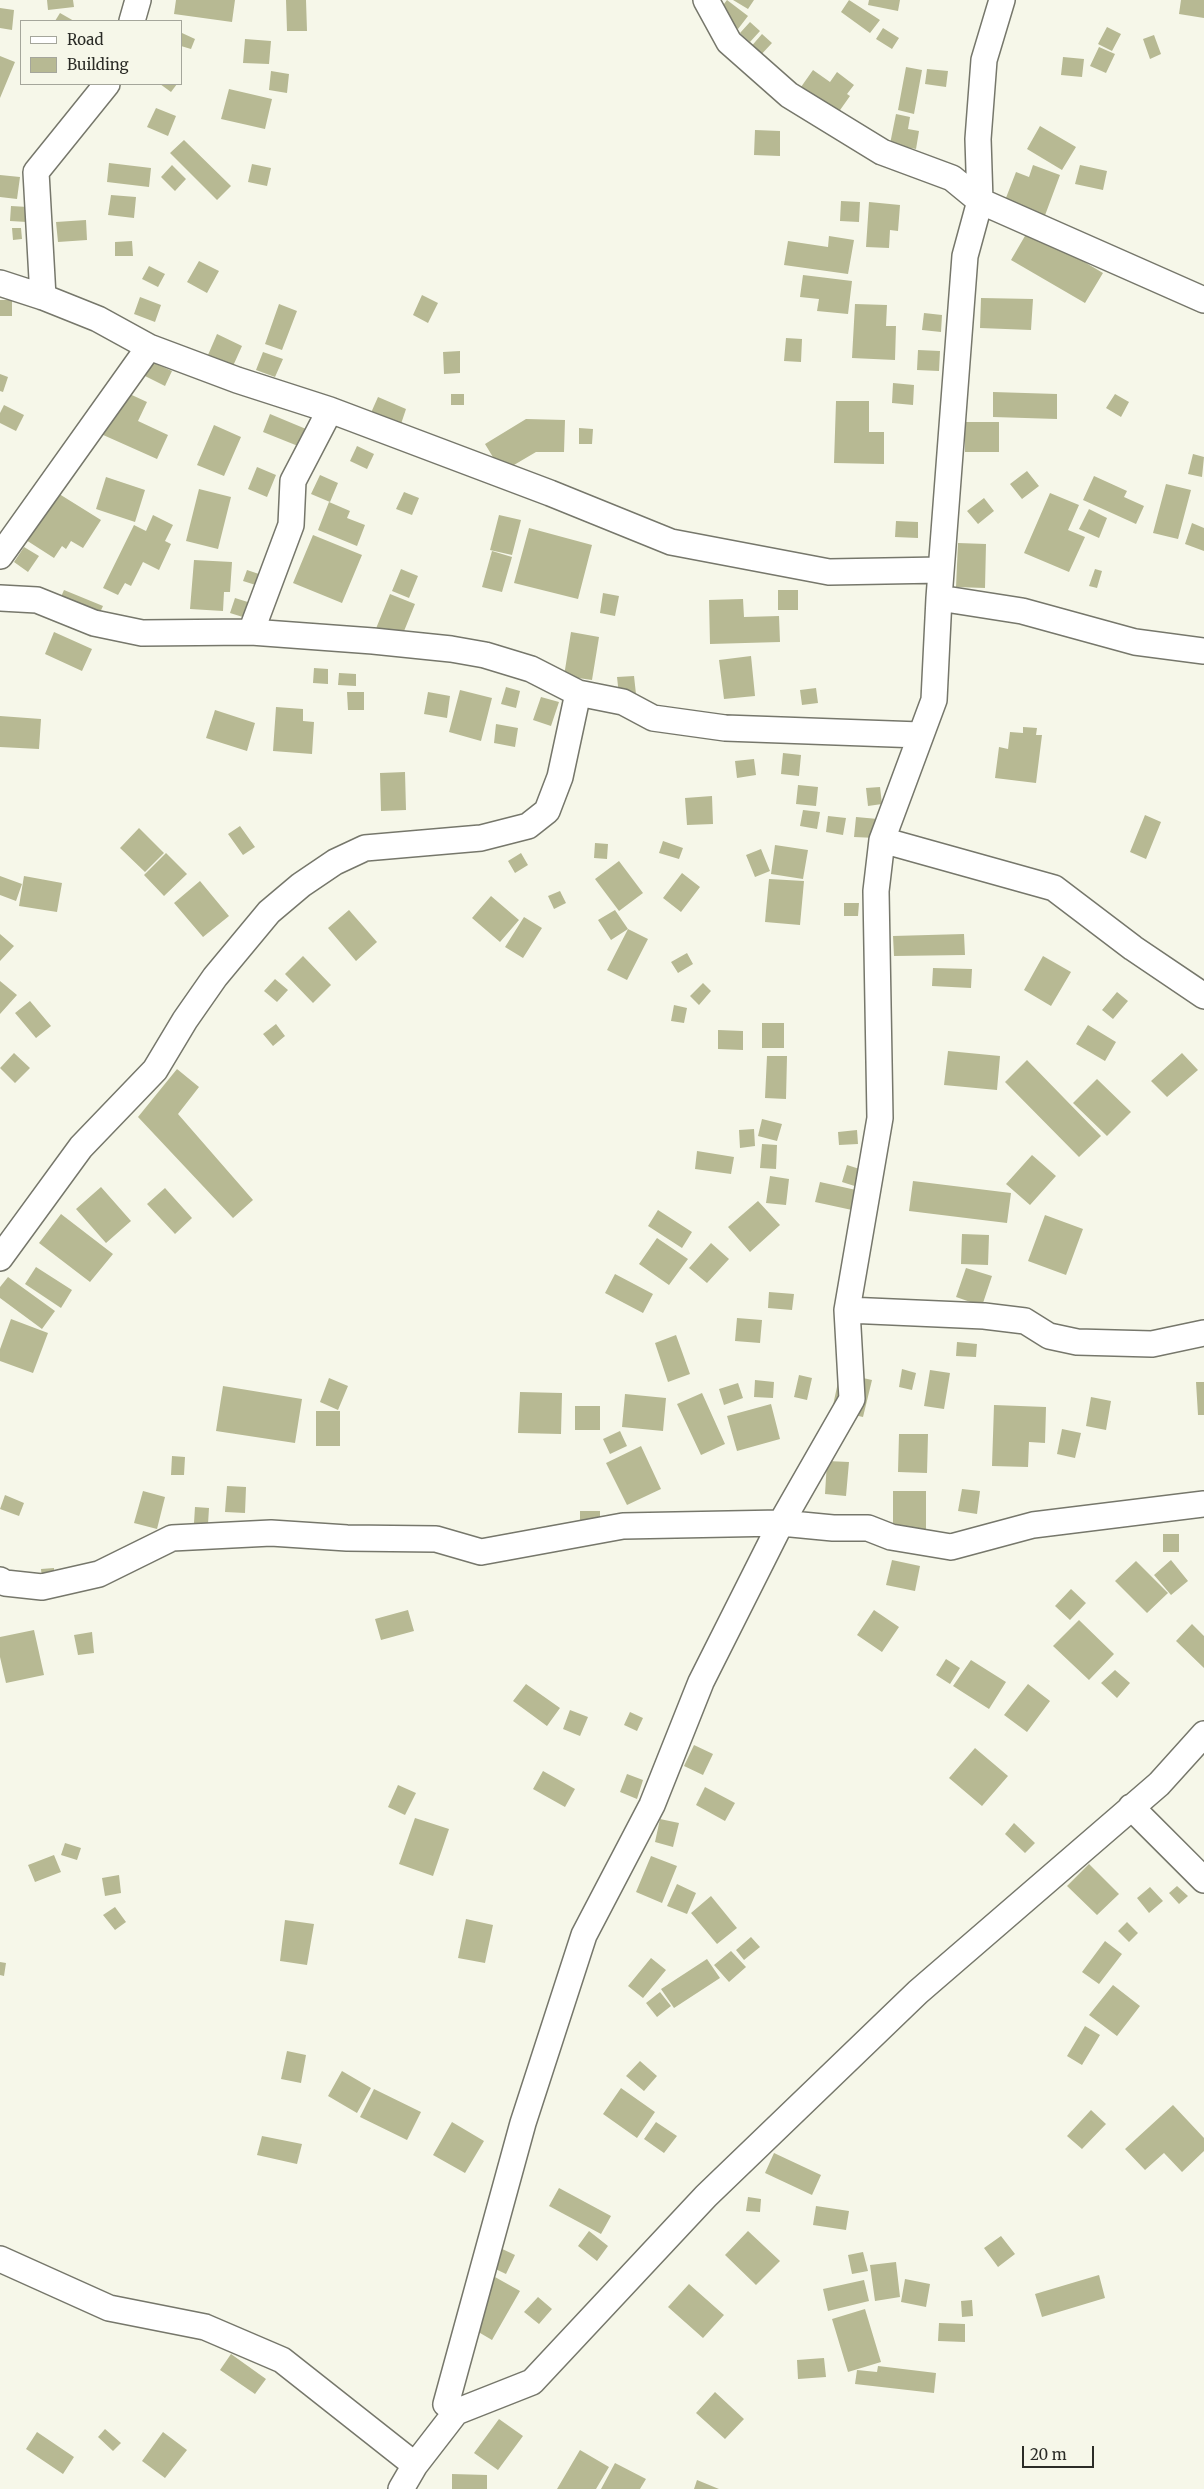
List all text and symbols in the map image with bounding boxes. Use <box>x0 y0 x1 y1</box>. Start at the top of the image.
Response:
legend <box>20 20 182 85</box>
text: Road <box>67 30 103 49</box>
text: Building <box>67 55 129 74</box>
scale bar <box>1024 2436 1096 2468</box>
text: 20 m <box>1030 2445 1067 2464</box>

